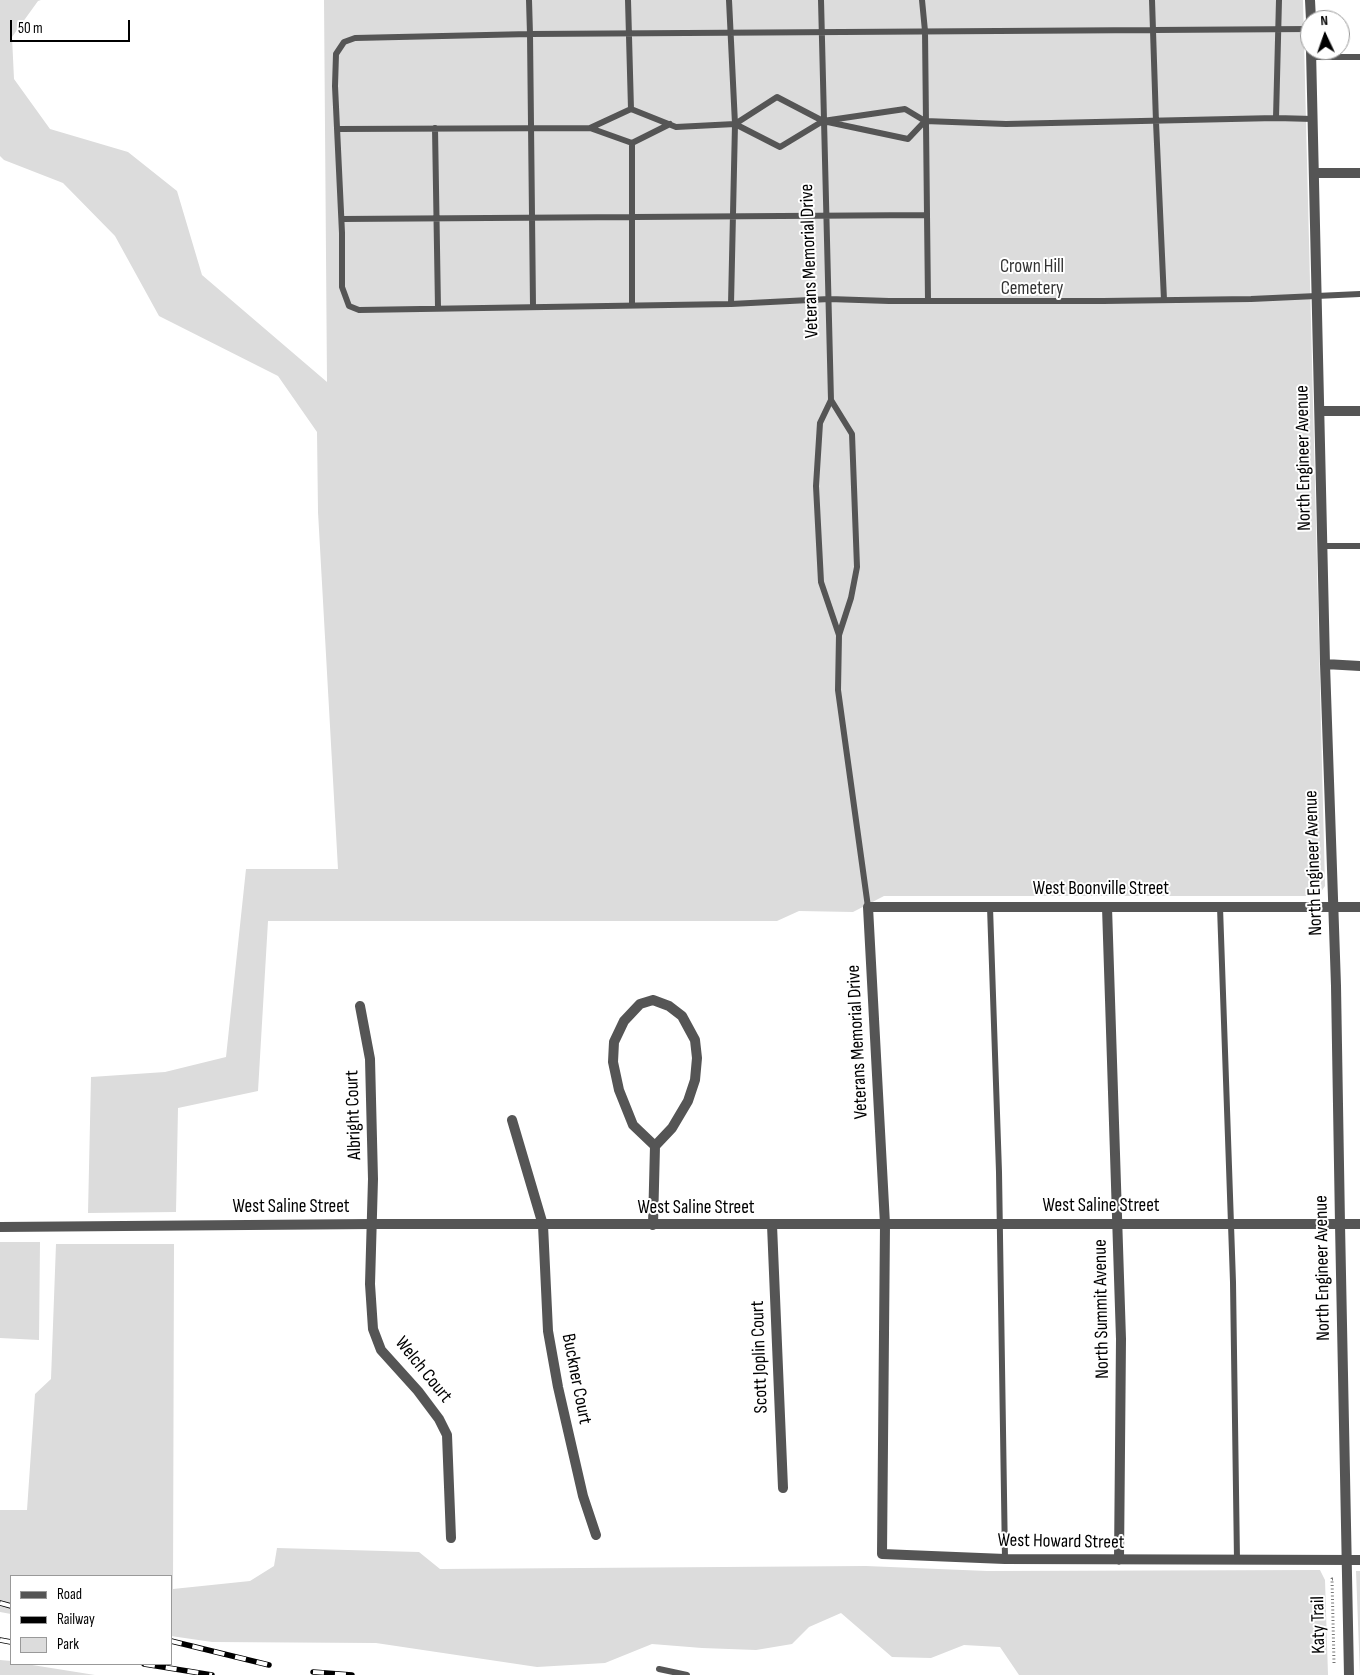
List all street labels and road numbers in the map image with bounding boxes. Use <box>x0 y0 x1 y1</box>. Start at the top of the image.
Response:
street label: Veterans Memorial Drive <box>796 183 824 339</box>
street label: North Engineer Avenue <box>1291 385 1317 531</box>
street label: North Engineer Avenue <box>1300 790 1328 936</box>
street label: West Boonville Street <box>1033 878 1169 900</box>
street label: Veterans Memorial Drive <box>843 964 873 1120</box>
street label: Albright Court <box>341 1070 367 1160</box>
street label: West Saline Street <box>1042 1195 1160 1217</box>
street label: North Engineer Avenue <box>1310 1195 1336 1341</box>
street label: West Saline Street <box>232 1196 350 1218</box>
street label: West Saline Street <box>637 1197 755 1219</box>
street label: North Summit Avenue <box>1089 1239 1115 1379</box>
street label: Scott Joplin Court <box>747 1300 773 1414</box>
street label: Welch Court <box>389 1332 457 1408</box>
street label: Buckner Court <box>556 1332 596 1426</box>
street label: West Howard Street <box>997 1529 1125 1555</box>
street label: Katy Trail <box>1307 1596 1331 1654</box>

